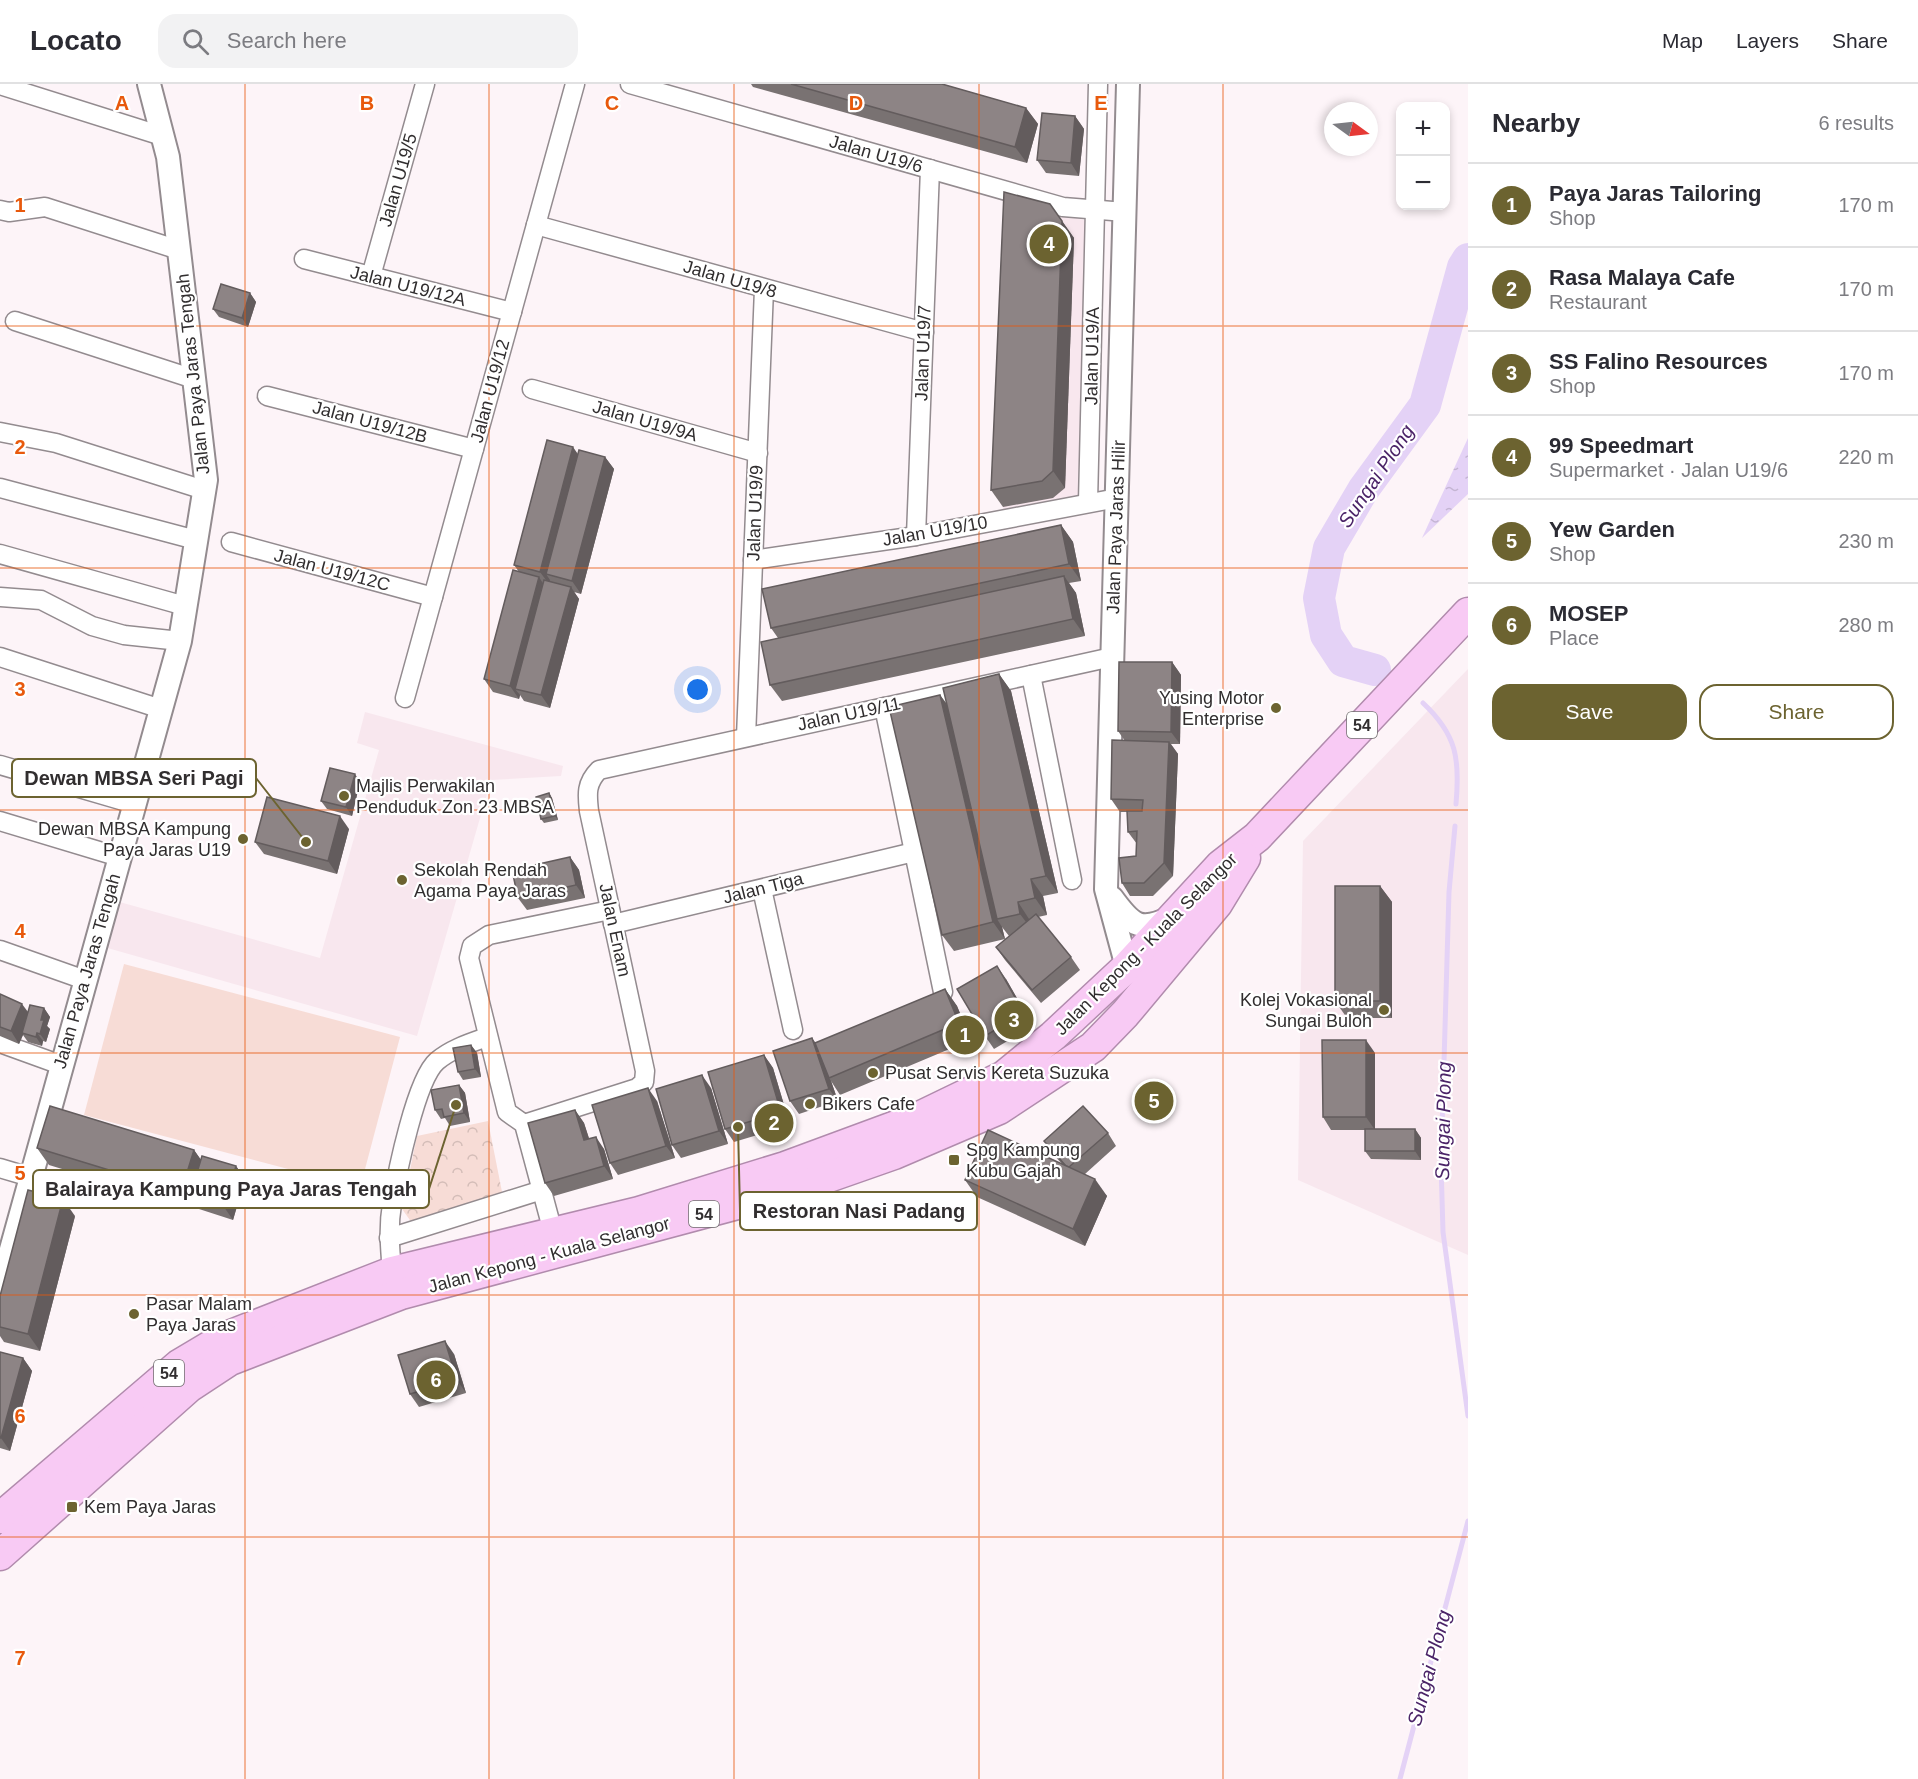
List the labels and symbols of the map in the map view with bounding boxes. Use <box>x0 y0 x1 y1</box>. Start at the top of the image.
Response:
text: A <box>115 92 129 114</box>
text: B <box>360 92 374 114</box>
text: C <box>605 92 619 114</box>
text: D <box>849 92 863 114</box>
text: E <box>1094 92 1108 114</box>
north arrow <box>1324 102 1378 156</box>
street label: Jalan U19/5 <box>375 131 421 229</box>
street label: Jalan U19/6 <box>827 131 925 177</box>
text: 1 <box>14 194 26 216</box>
pin: 4 <box>1030 222 1068 266</box>
street label: Jalan U19/8 <box>681 256 779 302</box>
street label: Jalan U19/12A <box>348 262 468 310</box>
street label: Jalan Paya Jaras Tengah <box>173 273 213 475</box>
street label: Jalan U19/7 <box>911 305 935 401</box>
street label: Jalan U19/A <box>1081 307 1103 405</box>
street label: Jalan U19/12 <box>467 337 513 445</box>
street label: Jalan U19/9A <box>590 396 700 446</box>
street label: Jalan U19/12B <box>310 397 430 447</box>
water label: Sungai Plong <box>1334 421 1418 531</box>
text: 2 <box>14 436 26 458</box>
street label: Jalan Paya Jaras Hilir <box>1103 440 1129 614</box>
street label: Jalan U19/9 <box>743 465 767 561</box>
street label: Jalan U19/10 <box>881 512 989 550</box>
street label: Jalan U19/12C <box>272 545 392 595</box>
your location <box>683 675 712 704</box>
text: 3 <box>14 678 26 700</box>
place label: Yusing Motor Enterprise <box>1159 688 1264 729</box>
street label: Jalan U19/11 <box>796 693 902 735</box>
marker: Yusing Motor Enterprise <box>1269 701 1283 715</box>
road number: 54 <box>1347 712 1377 738</box>
callout: Dewan MBSA Seri Pagi <box>12 759 256 797</box>
text: Dewan MBSA Seri Pagi <box>24 767 244 789</box>
place label: Majlis Perwakilan Penduduk Zon 23 MBSA <box>356 776 554 817</box>
marker: Majlis Perwakilan Penduduk Zon 23 MBSA <box>337 789 351 803</box>
place label: Dewan MBSA Kampung Paya Jaras U19 <box>38 819 231 860</box>
marker: Dewan MBSA Kampung Paya Jaras U19 <box>236 832 250 846</box>
street label: Jalan Kepong - Kuala Selangor <box>1051 849 1241 1039</box>
place label: Sekolah Rendah Agama Paya Jaras <box>414 860 566 901</box>
street label: Jalan Tiga <box>721 868 806 908</box>
street label: Jalan Paya Jaras Tengah <box>50 871 124 1071</box>
marker: Sekolah Rendah Agama Paya Jaras <box>395 873 409 887</box>
street label: Jalan Enam <box>595 881 635 979</box>
text: 4 <box>14 920 26 942</box>
place label: Kolej Vokasional Sungai Buloh <box>1240 990 1372 1031</box>
pin: 3 <box>994 998 1034 1042</box>
marker: Kolej Vokasional Sungai Buloh <box>1377 1003 1391 1017</box>
pin: 1 <box>946 1012 984 1058</box>
water label: Sungai Plong <box>1431 1061 1455 1181</box>
place label: Pusat Servis Kereta Suzuka <box>885 1063 1110 1083</box>
marker: Pusat Servis Kereta Suzuka <box>866 1066 880 1080</box>
pin: 5 <box>1134 1078 1174 1124</box>
place label: Bikers Cafe <box>822 1094 915 1114</box>
marker: Bikers Cafe <box>803 1097 817 1111</box>
pin: 2 <box>754 1100 794 1146</box>
place label: Spg Kampung Kubu Gajah <box>966 1140 1080 1181</box>
marker: Spg Kampung Kubu Gajah <box>947 1153 961 1167</box>
text: 5 <box>14 1162 26 1184</box>
callout: Balairaya Kampung Paya Jaras Tengah <box>33 1170 429 1208</box>
text: Balairaya Kampung Paya Jaras Tengah <box>45 1178 417 1200</box>
callout: Restoran Nasi Padang <box>740 1192 977 1230</box>
text: Restoran Nasi Padang <box>753 1200 965 1222</box>
road number: 54 <box>689 1201 719 1227</box>
street label: Jalan Kepong - Kuala Selangor <box>426 1213 672 1297</box>
place label: Pasar Malam Paya Jaras <box>146 1294 252 1335</box>
marker: Pasar Malam Paya Jaras <box>127 1307 141 1321</box>
pin: 6 <box>416 1358 456 1402</box>
road number: 54 <box>154 1360 184 1386</box>
text: 6 <box>14 1405 26 1427</box>
place label: Kem Paya Jaras <box>84 1497 216 1517</box>
marker: Kem Paya Jaras <box>65 1500 79 1514</box>
water label: Sungai Plong <box>1403 1608 1455 1728</box>
text: 7 <box>14 1647 26 1669</box>

